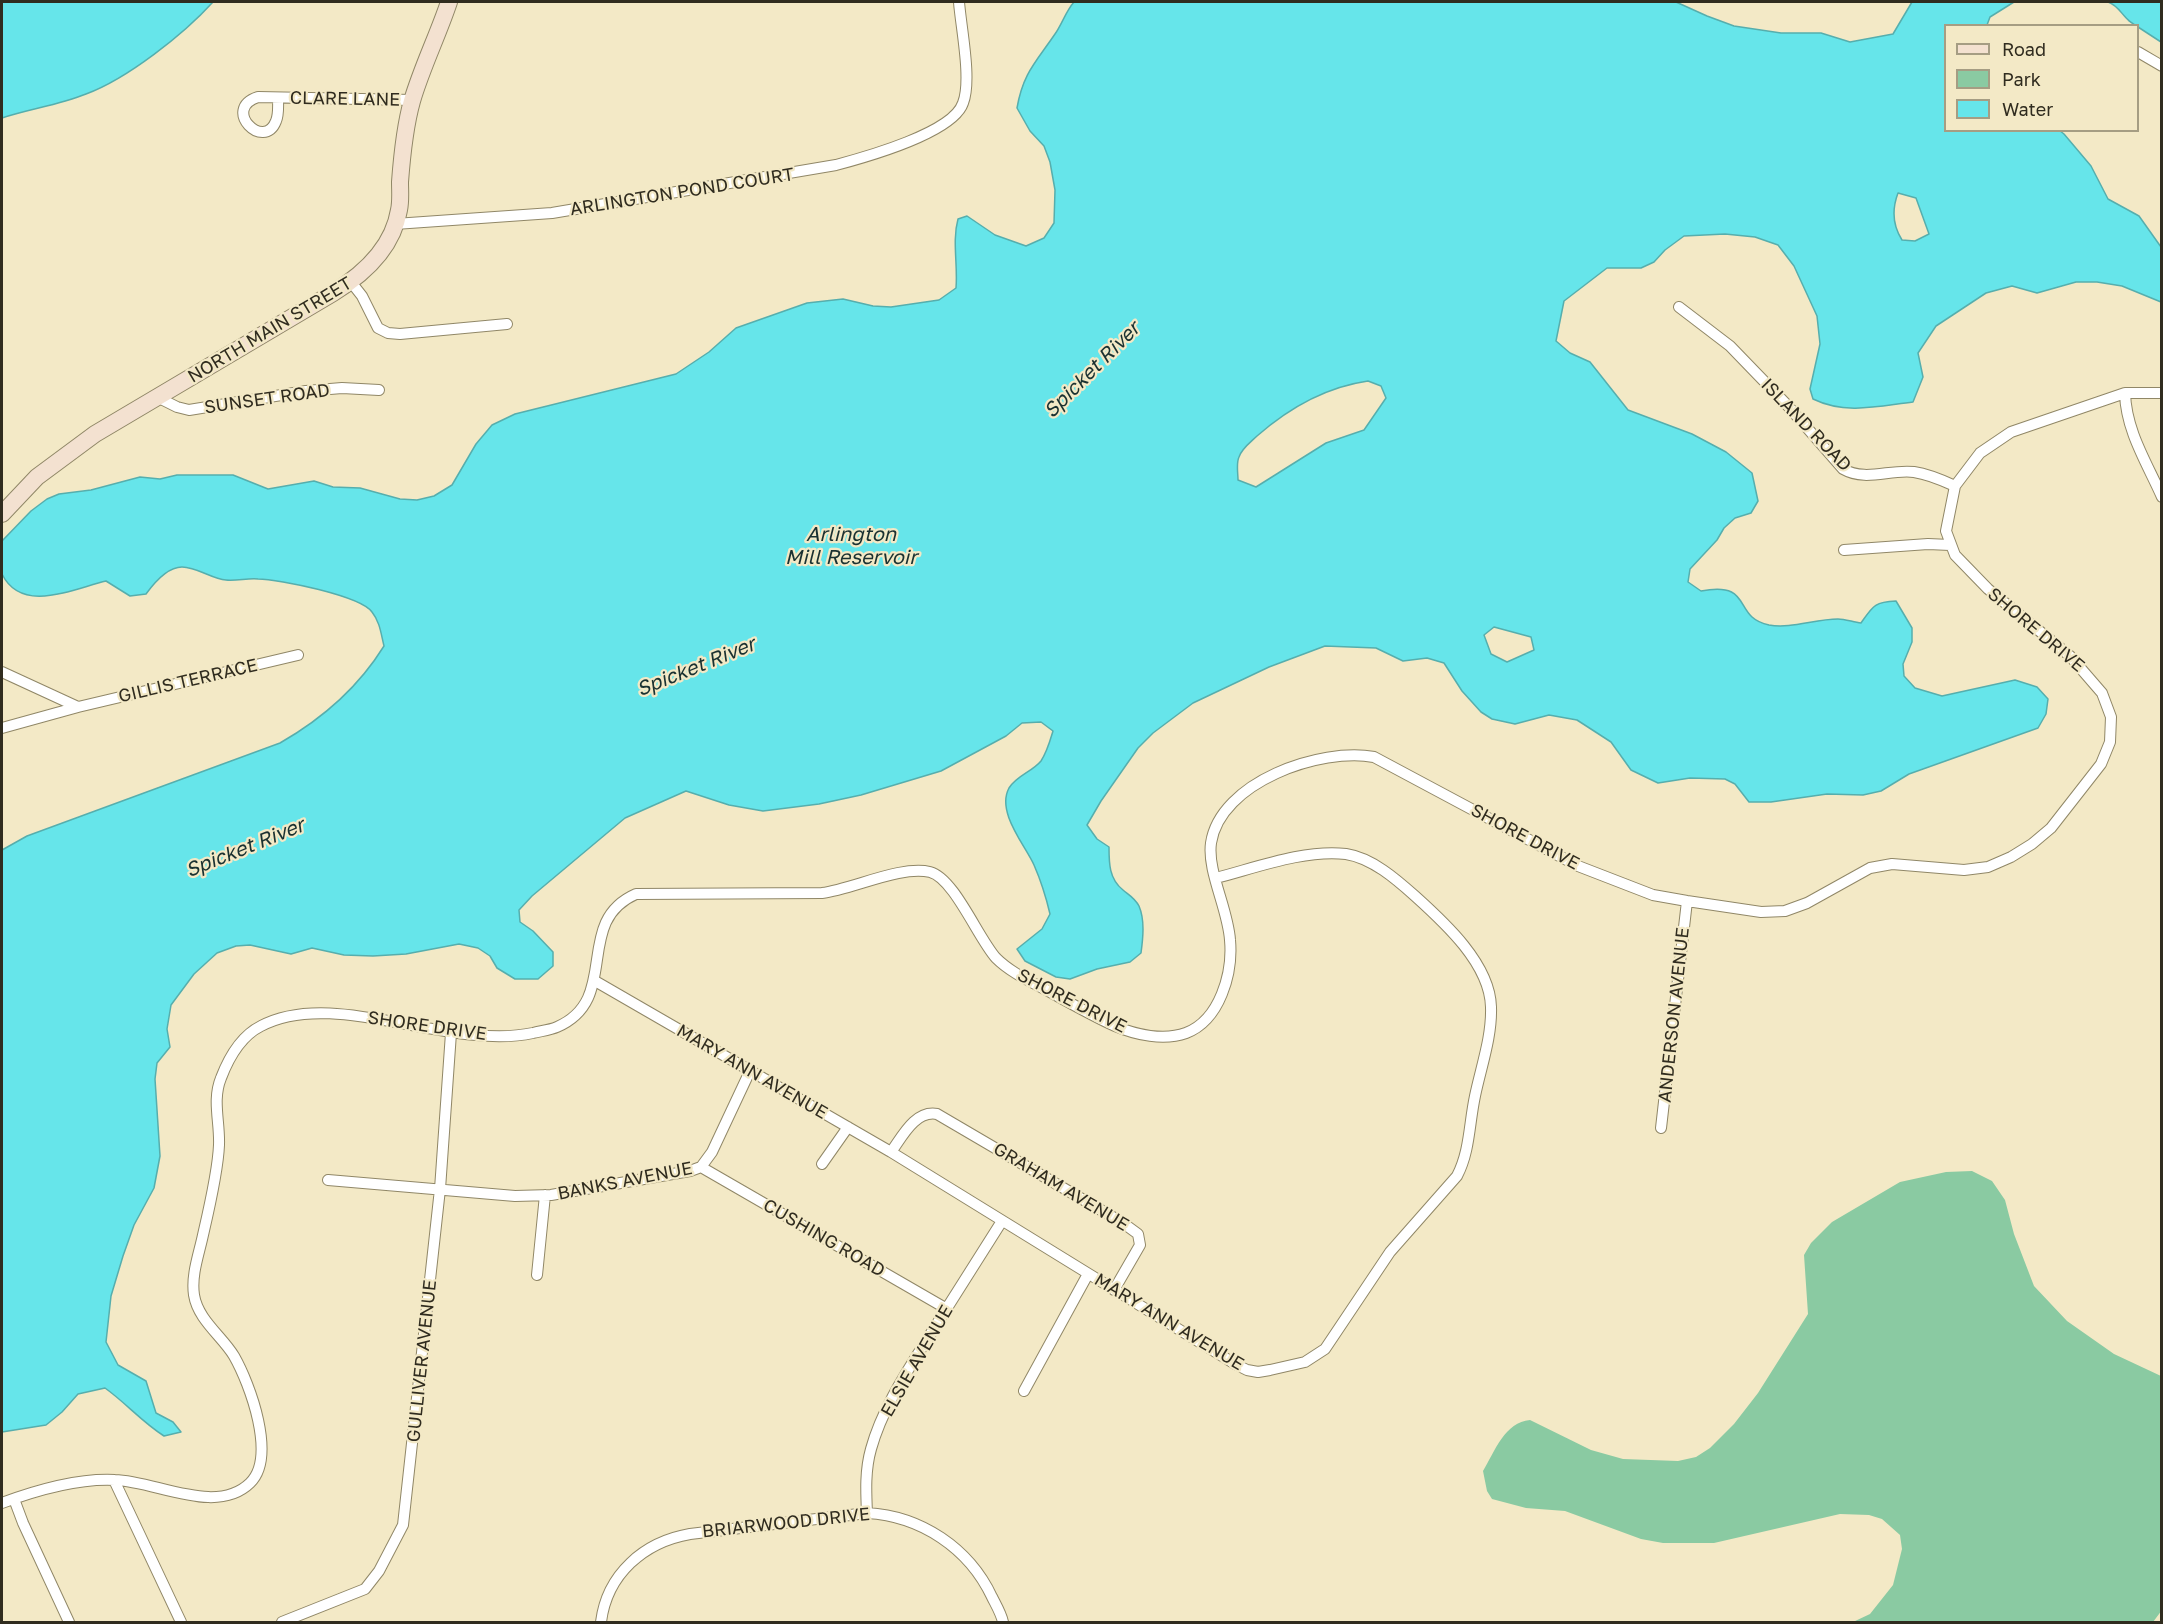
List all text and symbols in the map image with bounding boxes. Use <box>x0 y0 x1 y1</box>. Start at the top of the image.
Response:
legend <box>1944 24 2139 132</box>
text: Road <box>2002 38 2046 60</box>
text: Park <box>2002 68 2041 90</box>
street label: CLARE LANE <box>290 87 400 111</box>
text: Water <box>2002 98 2053 120</box>
street label: ARLINGTON POND COURT <box>569 164 795 220</box>
street label: NORTH MAIN STREET <box>184 272 356 388</box>
water label: Spicket River <box>1039 317 1145 423</box>
street label: ISLAND ROAD <box>1756 374 1856 476</box>
street label: SUNSET ROAD <box>203 379 331 419</box>
water label: Arlington Mill Reservoir <box>785 523 917 570</box>
street label: SHORE DRIVE <box>1983 583 2089 677</box>
water label: Spicket River <box>633 632 759 702</box>
street label: GILLIS TERRACE <box>116 654 260 708</box>
street label: SHORE DRIVE <box>1467 799 1583 875</box>
water label: Spicket River <box>182 813 308 883</box>
street label: ANDERSON AVENUE <box>1654 926 1694 1104</box>
street label: SHORE DRIVE <box>1014 964 1130 1038</box>
street label: SHORE DRIVE <box>366 1007 488 1045</box>
street label: MARY ANN AVENUE <box>673 1020 831 1124</box>
street label: GRAHAM AVENUE <box>989 1138 1133 1236</box>
street label: BANKS AVENUE <box>556 1157 694 1205</box>
street label: CUSHING ROAD <box>759 1194 889 1282</box>
street label: MARY ANN AVENUE <box>1090 1269 1248 1375</box>
street label: GULLIVER AVENUE <box>403 1279 441 1443</box>
street label: ELSIE AVENUE <box>876 1302 958 1420</box>
street label: BRIARWOOD DRIVE <box>701 1503 871 1543</box>

